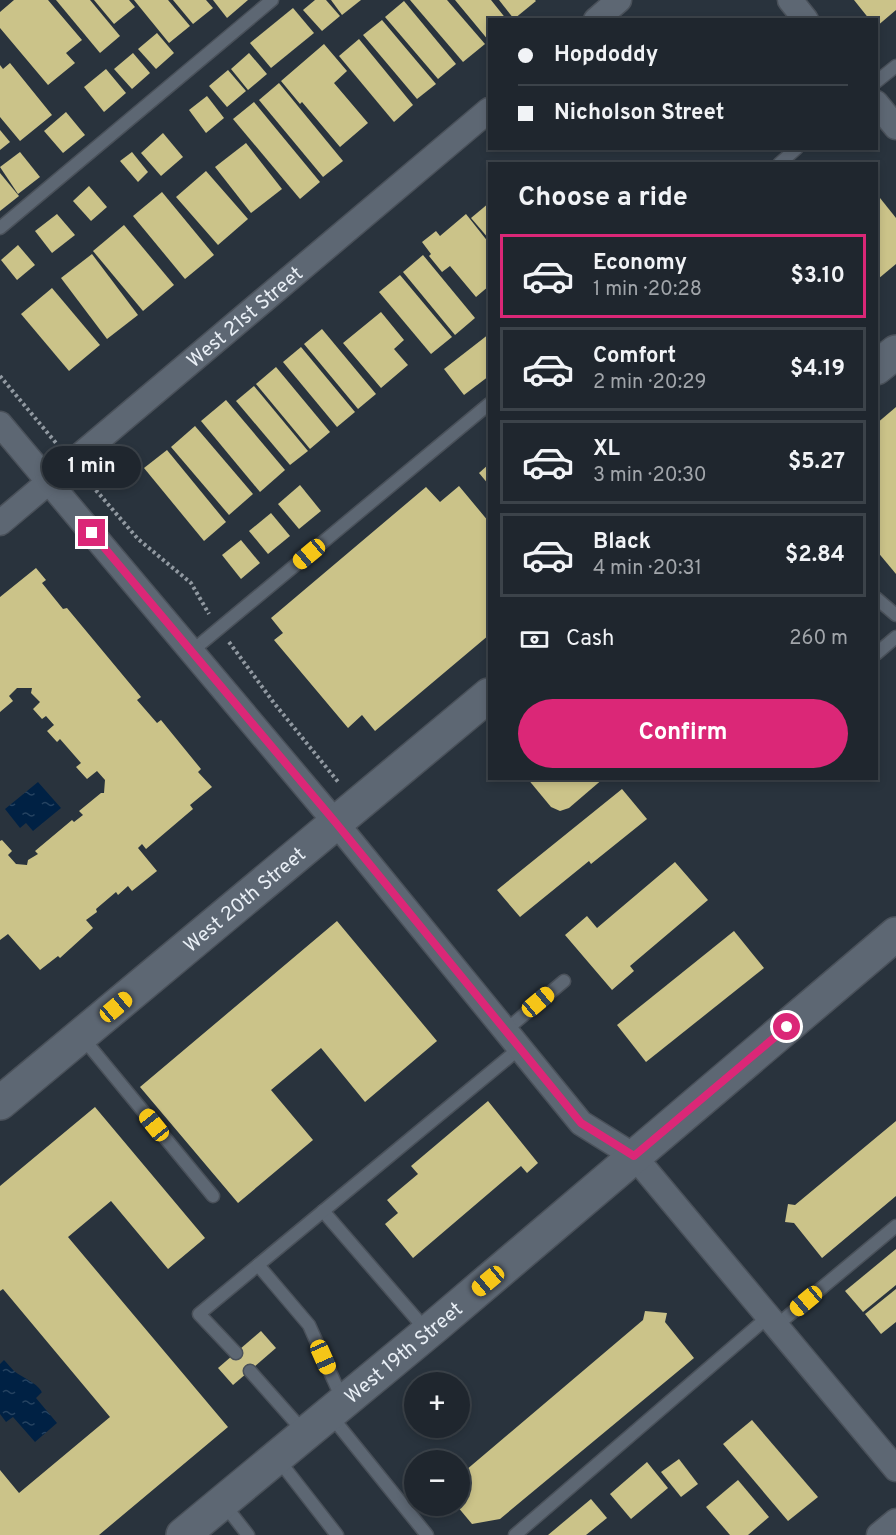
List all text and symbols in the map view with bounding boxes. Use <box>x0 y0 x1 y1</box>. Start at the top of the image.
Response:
text: Hopdoddy <box>554 42 658 69</box>
text: Nicholson Street <box>554 100 724 127</box>
text: Choose a ride <box>518 181 688 215</box>
icon: car <box>521 249 575 303</box>
text: Economy <box>593 250 687 277</box>
street label: West 21st Street <box>182 262 309 375</box>
text: $3.10 <box>790 263 845 290</box>
text: 1 min · 20:28 <box>593 277 702 303</box>
icon: car <box>521 342 575 396</box>
text: Comfort <box>593 343 676 370</box>
text: $4.19 <box>790 356 845 383</box>
text: 2 min · 20:29 <box>593 370 706 396</box>
icon: car <box>521 435 575 489</box>
text: XL <box>593 436 620 463</box>
callout: 1 min <box>42 446 142 488</box>
text: $5.27 <box>788 449 845 476</box>
text: 1 min <box>67 454 116 480</box>
text: 3 min · 20:30 <box>593 463 707 489</box>
route end <box>78 519 105 546</box>
icon: car <box>521 528 575 582</box>
text: Black <box>593 529 651 556</box>
car <box>289 536 329 572</box>
text: $2.84 <box>785 542 845 569</box>
text: 4 min · 20:31 <box>593 556 702 582</box>
icon: cash <box>518 623 551 656</box>
text: Cash <box>566 626 615 653</box>
text: 260 m <box>789 626 848 652</box>
button: Confirm <box>518 699 848 768</box>
street label: West 20th Street <box>179 842 312 959</box>
car <box>518 984 558 1020</box>
car <box>96 989 136 1025</box>
route start <box>773 1013 800 1040</box>
car <box>136 1105 172 1145</box>
car <box>468 1263 508 1299</box>
car <box>786 1283 826 1319</box>
street label: West 19th Street <box>340 1297 469 1411</box>
car <box>307 1337 339 1377</box>
map controls <box>404 1372 470 1516</box>
button: + <box>404 1372 470 1438</box>
button: − <box>404 1450 470 1516</box>

